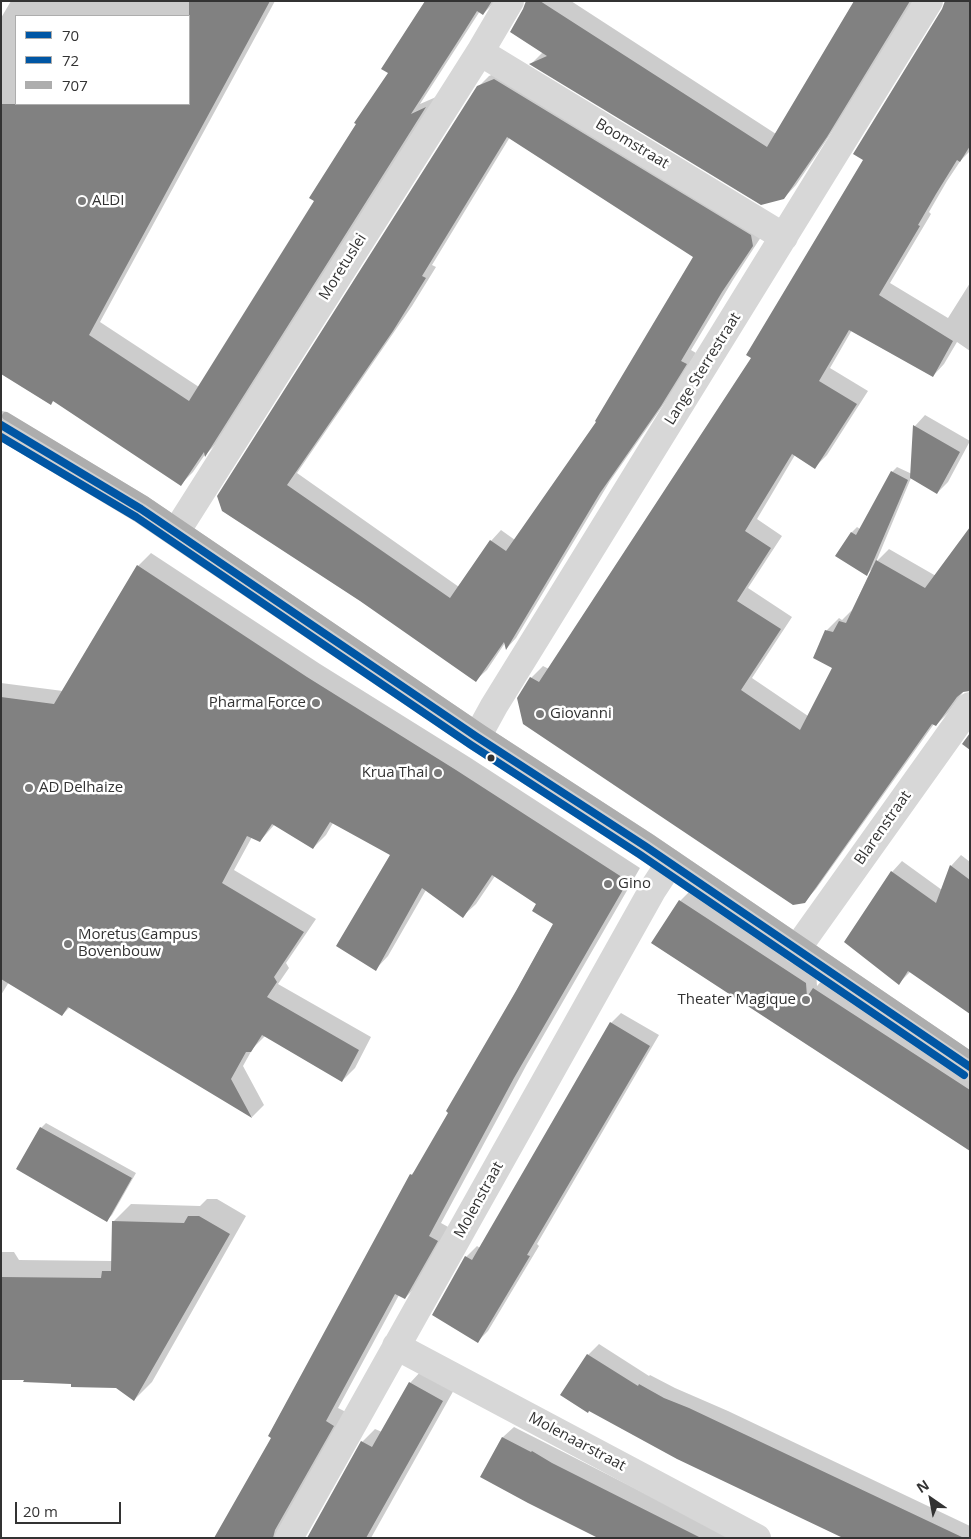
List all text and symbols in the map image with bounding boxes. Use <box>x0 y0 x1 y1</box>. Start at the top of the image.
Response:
legend <box>15 15 190 105</box>
text: 70 <box>62 25 79 45</box>
text: 72 <box>62 50 79 70</box>
text: 707 <box>62 75 88 95</box>
street label: Boomstraat <box>592 115 672 173</box>
place label: ALDI <box>92 192 124 210</box>
marker: ALDI <box>76 195 88 207</box>
street label: Moretuslei <box>316 231 370 303</box>
street label: Lange Sterrestraat <box>661 309 745 429</box>
place label: Pharma Force <box>209 694 306 712</box>
marker: Pharma Force <box>310 697 322 709</box>
place label: Giovanni <box>550 705 612 723</box>
marker: Giovanni <box>534 708 546 720</box>
unlabelled marker <box>486 753 496 763</box>
place label: Krua Thai <box>362 764 428 782</box>
marker: Krua Thai <box>432 767 444 779</box>
place label: AD Delhaize <box>39 779 123 797</box>
marker: AD Delhaize <box>23 782 35 794</box>
street label: Blarenstraat <box>851 788 915 868</box>
place label: Gino <box>618 875 651 893</box>
marker: Gino <box>602 878 614 890</box>
place label: Moretus Campus Bovenbouw <box>78 926 198 961</box>
marker: Moretus Campus Bovenbouw <box>62 938 74 950</box>
place label: Theater Magique <box>677 991 796 1009</box>
marker: Theater Magique <box>800 994 812 1006</box>
street label: Molenstraat <box>451 1159 507 1241</box>
street label: Molenaarstraat <box>525 1409 629 1475</box>
north arrow <box>906 1474 956 1524</box>
text: N <box>913 1475 933 1497</box>
scale bar <box>18 1492 124 1524</box>
text: 20 m <box>23 1501 58 1521</box>

